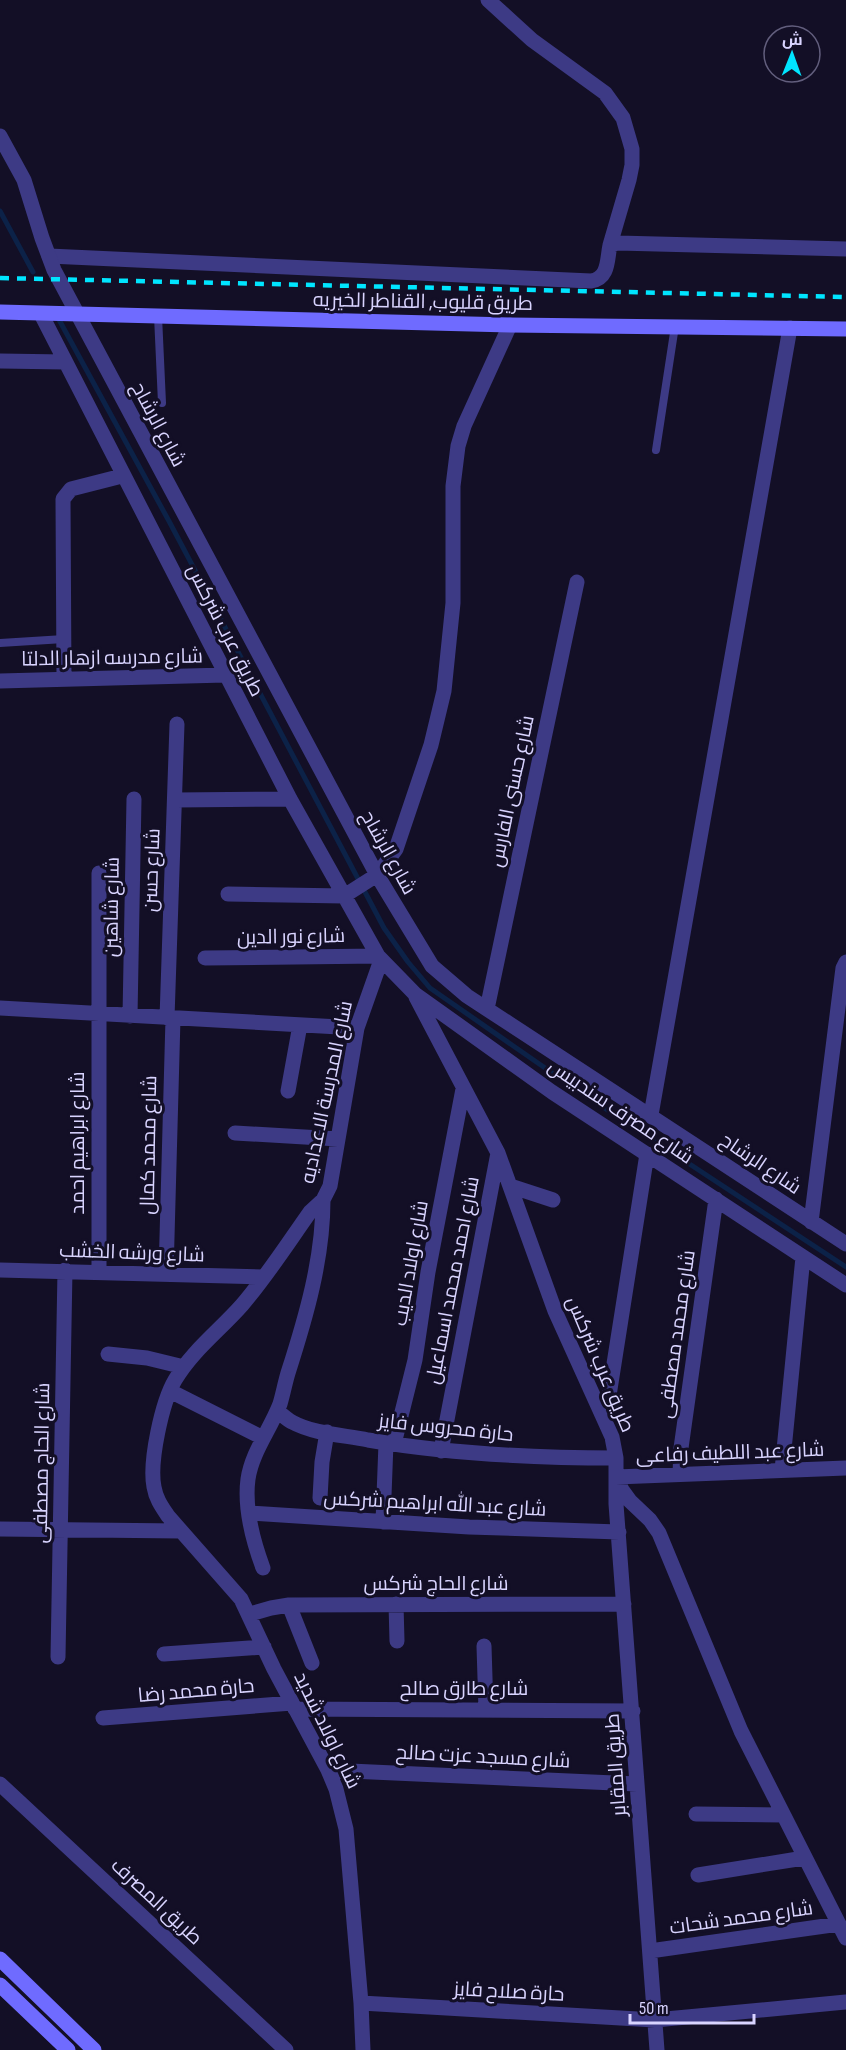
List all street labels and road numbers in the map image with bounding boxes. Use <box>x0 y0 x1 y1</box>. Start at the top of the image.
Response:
street label: طريق قليوب, القناطر الخيريه <box>313 288 533 316</box>
street label: شارع الرشاح <box>125 378 191 472</box>
street label: طريق عرب شركس <box>181 560 269 701</box>
street label: شارع مدرسه ازهار الدلتا <box>21 644 203 673</box>
street label: شارع حسنى الفارس <box>484 713 541 870</box>
street label: شارع الرشاح <box>354 806 421 899</box>
street label: شارع حسن <box>139 828 166 912</box>
street label: شارع شاهين <box>99 857 126 957</box>
street label: شارع نور الدين <box>237 924 345 951</box>
street label: شارع المدرسة الاعداديه <box>296 999 359 1186</box>
street label: شارع مصرف سندبيس <box>543 1054 698 1170</box>
street label: شارع ابراهيم احمد <box>66 1072 91 1214</box>
street label: شارع محمد كمال <box>136 1075 163 1215</box>
street label: شارع الرشاح <box>715 1128 806 1201</box>
street label: شارع احمد محمد اسماعيل <box>421 1174 486 1386</box>
street label: شارع اولاد الديب <box>388 1198 435 1328</box>
street label: شارع ورشه الخشب <box>59 1238 205 1269</box>
street label: شارع محمد مصطفى <box>653 1249 702 1420</box>
street label: طريق عرب شركس <box>561 1293 640 1436</box>
street label: شارع الحاج مصطفى <box>29 1382 56 1544</box>
street label: حارة محروس فايز <box>376 1409 515 1447</box>
street label: شارع عبد اللطيف رفاعى <box>635 1438 825 1469</box>
street label: شارع عبد الله ابراهيم شركس <box>323 1484 547 1523</box>
street label: شارع الحاج شركس <box>363 1572 509 1597</box>
street label: شارع اولاد شديد <box>288 1668 366 1793</box>
street label: حارة محمد رضا <box>137 1674 255 1708</box>
street label: شارع طارق صالح <box>400 1677 528 1702</box>
street label: طريق المقابر <box>600 1713 632 1818</box>
street label: شارع مسجد عزت صالح <box>395 1740 571 1775</box>
street label: طريق المصرف <box>106 1853 207 1950</box>
street label: شارع محمد شحات <box>668 1896 814 1941</box>
street label: حارة صلاح فايز <box>452 1977 565 2008</box>

